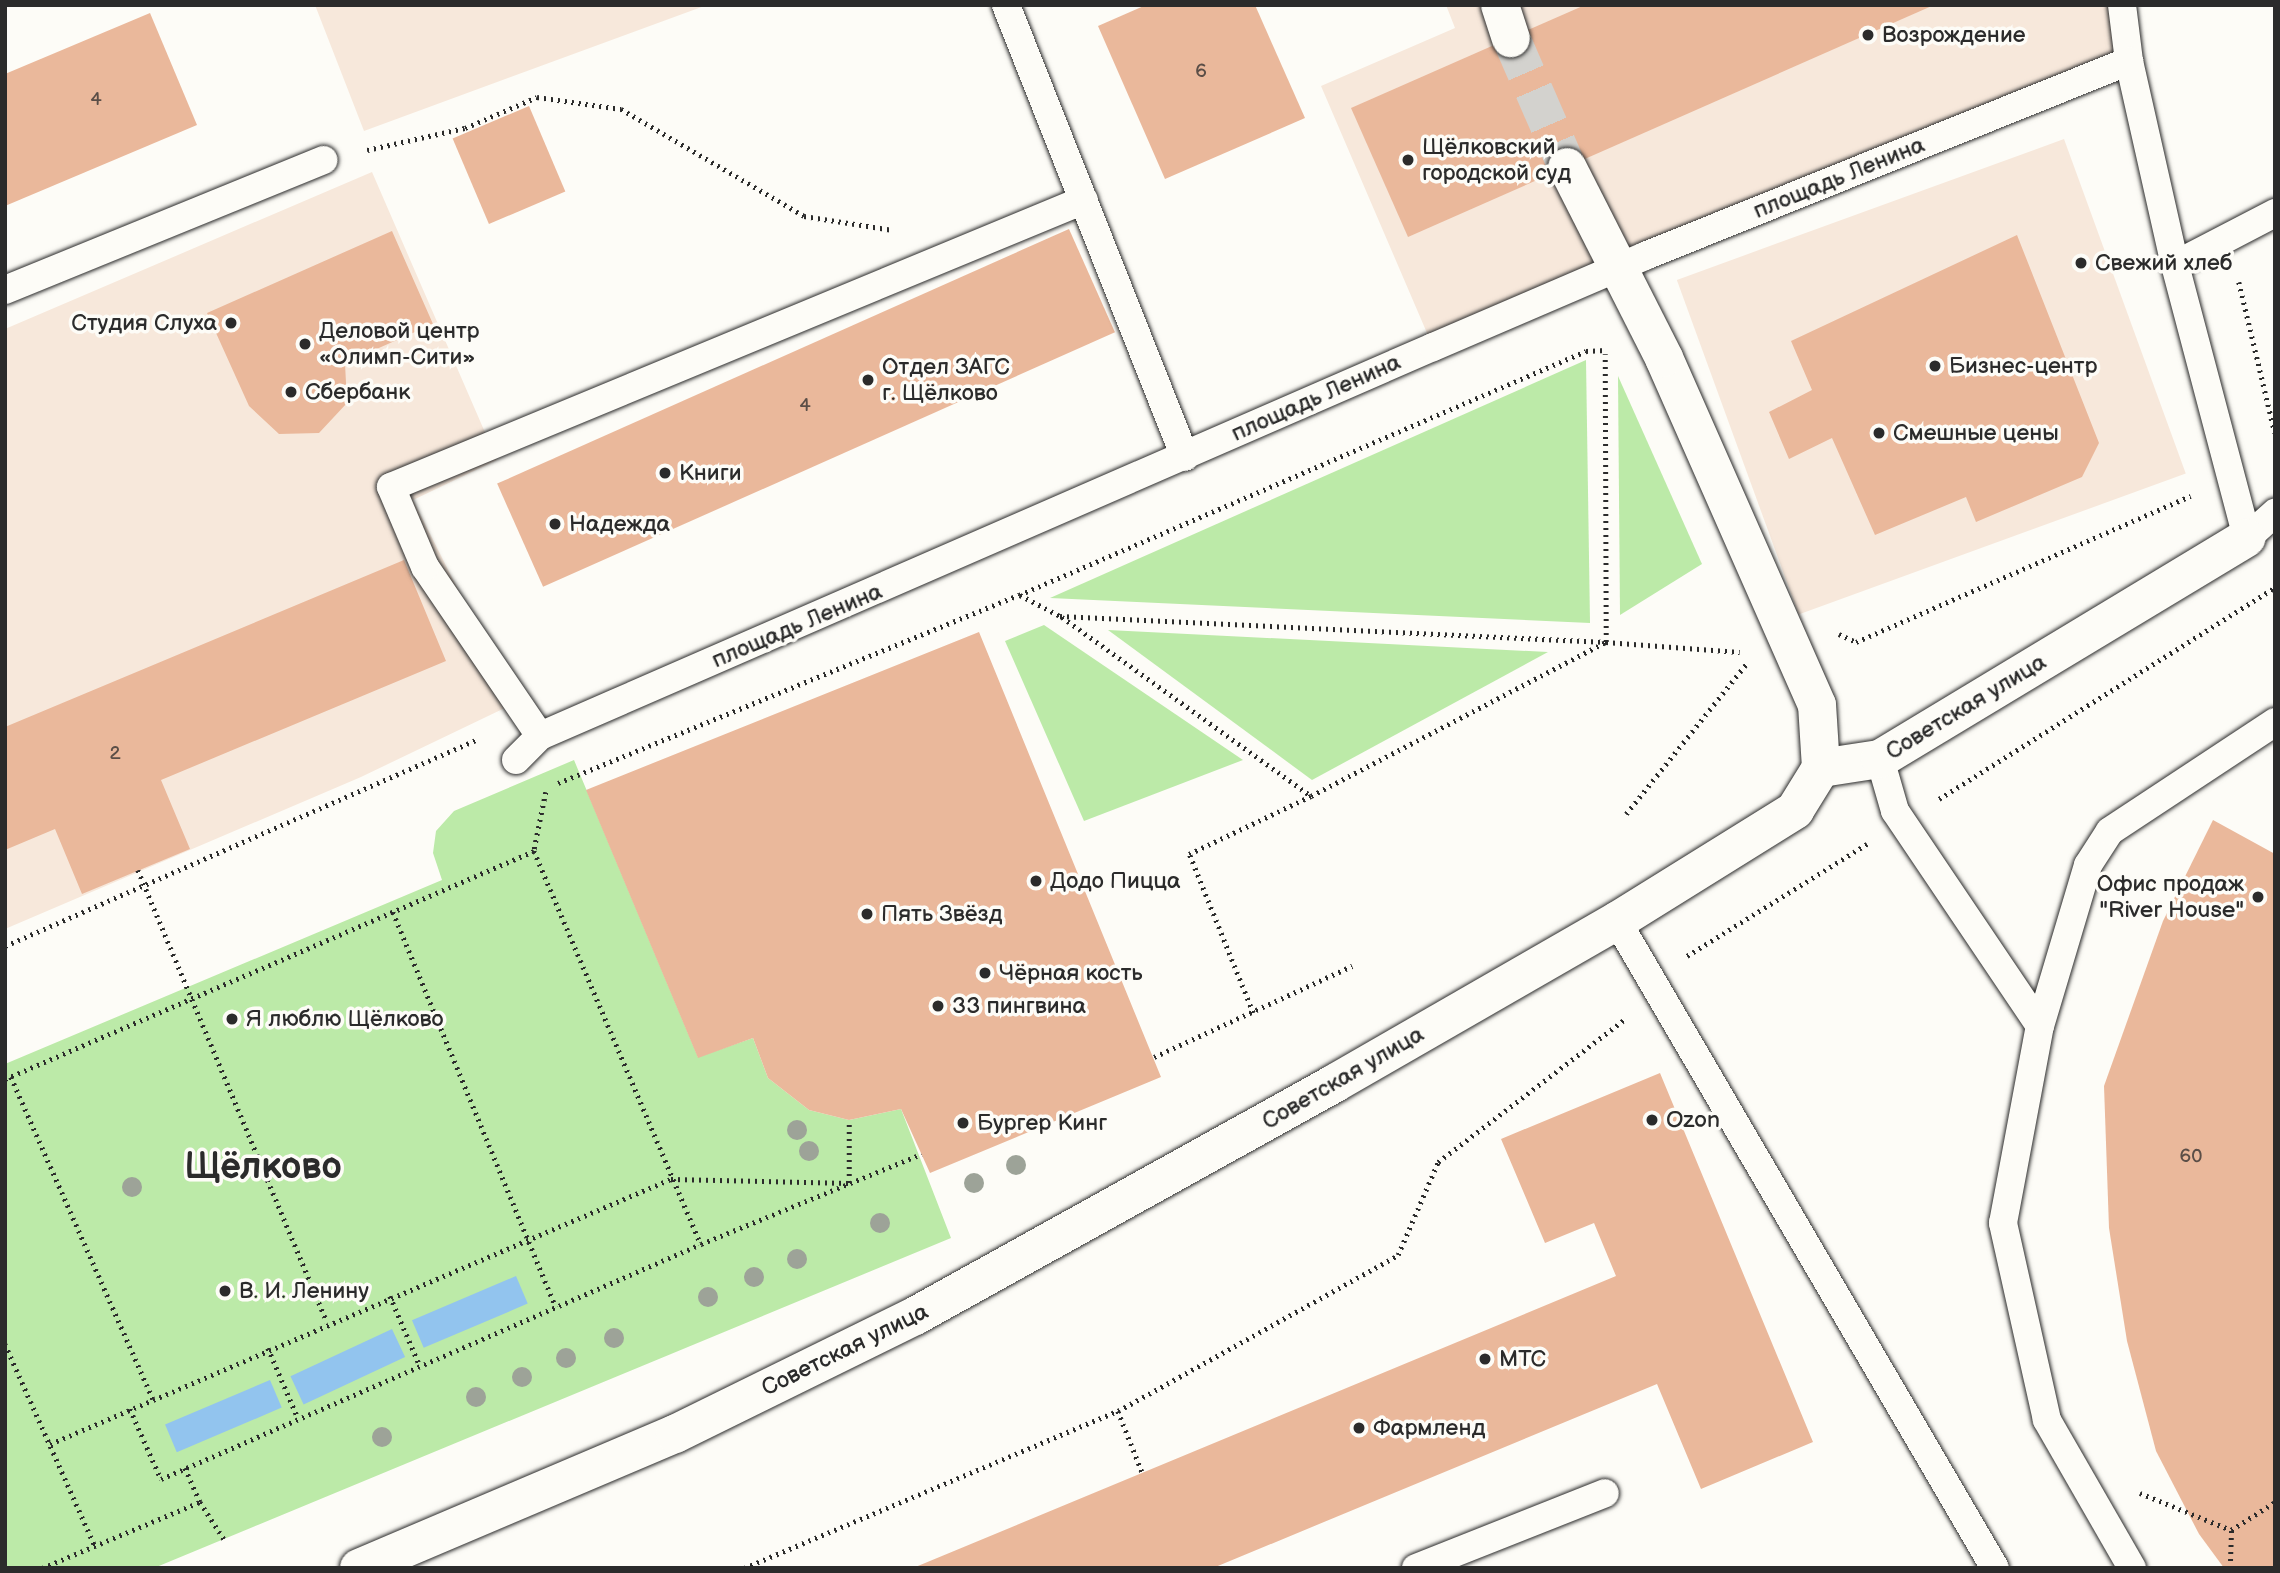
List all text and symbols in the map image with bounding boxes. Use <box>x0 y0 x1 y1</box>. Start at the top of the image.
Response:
place label: Возрождение <box>1882 21 2026 49</box>
marker: Возрождение <box>1860 27 1876 43</box>
house number: 6 <box>1195 61 1207 83</box>
house number: 4 <box>90 89 102 111</box>
street label: площадь Ленина <box>1749 131 1929 225</box>
place label: Щёлковский городской суд <box>1422 133 1571 187</box>
marker: Щёлковский городской суд <box>1400 152 1416 168</box>
place label: Свежий хлеб <box>2095 249 2232 277</box>
marker: Свежий хлеб <box>2073 255 2089 271</box>
place label: Студия Слуха <box>71 309 217 337</box>
marker: Студия Слуха <box>223 315 239 331</box>
place label: Деловой центр «Олимп-Сити» <box>319 317 480 371</box>
marker: Деловой центр «Олимп-Сити» <box>297 336 313 352</box>
street label: площадь Ленина <box>1227 348 1405 448</box>
place label: Бизнес-центр <box>1949 352 2097 380</box>
place label: Отдел ЗАГС г. Щёлково <box>882 353 1010 407</box>
marker: Бизнес-центр <box>1927 358 1943 374</box>
marker: Отдел ЗАГС г. Щёлково <box>860 372 876 388</box>
place label: Сбербанк <box>305 378 410 406</box>
marker: Сбербанк <box>283 384 299 400</box>
house number: 4 <box>799 395 811 417</box>
place label: Смешные цены <box>1893 419 2059 447</box>
marker: Смешные цены <box>1871 425 1887 441</box>
place label: Книги <box>679 459 742 487</box>
marker: Книги <box>657 465 673 481</box>
place label: Надежда <box>569 510 670 538</box>
marker: Надежда <box>547 516 563 532</box>
street label: площадь Ленина <box>708 578 886 674</box>
street label: Советская улица <box>1881 648 2051 766</box>
house number: 2 <box>109 743 121 765</box>
place label: Додо Пицца <box>1050 867 1181 895</box>
place label: Офис продаж "River House" <box>2097 870 2244 924</box>
marker: Додо Пицца <box>1028 873 1044 889</box>
marker: Офис продаж "River House" <box>2250 889 2266 905</box>
place label: Пять Звёзд <box>881 900 1002 928</box>
marker: Пять Звёзд <box>859 906 875 922</box>
place label: Чёрная кость <box>999 959 1143 987</box>
marker: Чёрная кость <box>977 965 993 981</box>
place label: 33 пингвина <box>952 992 1086 1020</box>
marker: 33 пингвина <box>930 998 946 1014</box>
place label: Я люблю Щёлково <box>246 1005 444 1033</box>
marker: Я люблю Щёлково <box>224 1011 240 1027</box>
street label: Советская улица <box>1257 1021 1429 1135</box>
place label: Ozon <box>1666 1106 1720 1134</box>
place label: Бургер Кинг <box>977 1109 1107 1137</box>
marker: Ozon <box>1644 1112 1660 1128</box>
marker: Бургер Кинг <box>955 1115 971 1131</box>
district label: Щёлково <box>184 1145 342 1189</box>
house number: 60 <box>2180 1146 2202 1168</box>
place label: В. И. Ленину <box>239 1277 369 1305</box>
marker: В. И. Ленину <box>217 1283 233 1299</box>
street label: Советская улица <box>757 1298 933 1402</box>
place label: МТС <box>1499 1345 1546 1373</box>
marker: МТС <box>1477 1351 1493 1367</box>
place label: Фармленд <box>1373 1414 1485 1442</box>
marker: Фармленд <box>1351 1420 1367 1436</box>

